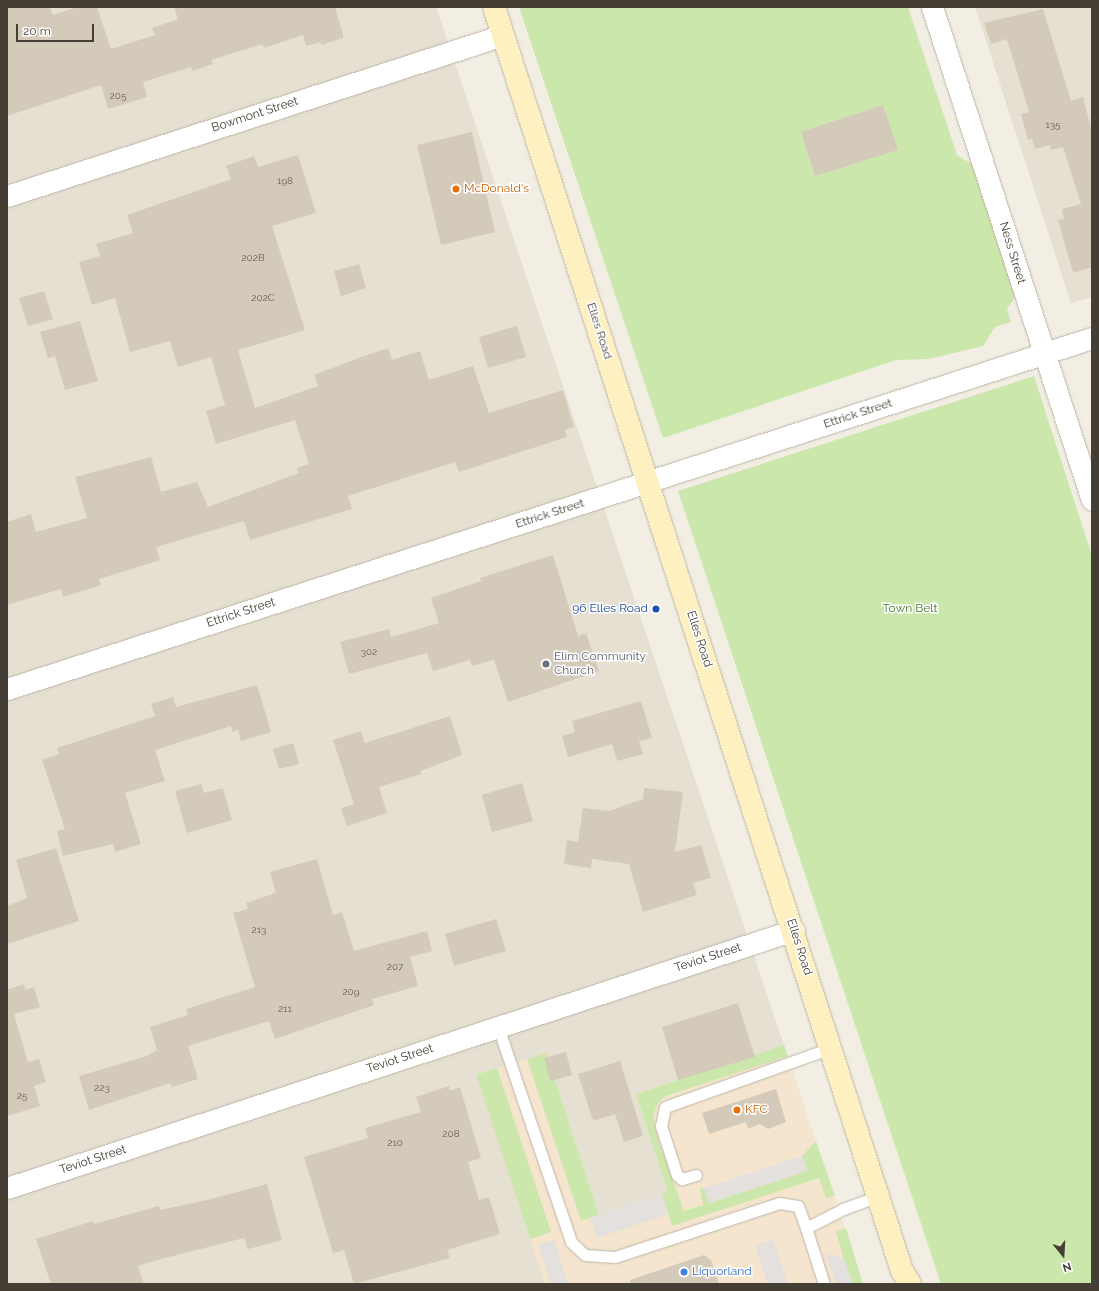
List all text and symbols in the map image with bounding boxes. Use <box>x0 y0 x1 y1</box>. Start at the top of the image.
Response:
scale bar <box>18 16 96 42</box>
text: 20 m <box>23 24 51 38</box>
house number: 205 <box>110 90 126 102</box>
street label: Bowmont Street <box>210 94 300 136</box>
house number: 135 <box>1045 119 1061 131</box>
house number: 198 <box>277 175 293 187</box>
place label: McDonald's <box>464 182 529 196</box>
marker: McDonald's <box>451 184 461 194</box>
street label: Ness Street <box>996 220 1028 286</box>
house number: 202B <box>241 252 265 264</box>
house number: 202C <box>251 292 275 304</box>
street label: Elles Road <box>583 301 615 361</box>
street label: Ettrick Street <box>822 396 894 432</box>
street label: Ettrick Street <box>514 496 586 532</box>
street label: Ettrick Street <box>205 595 277 631</box>
place label: 96 Elles Road <box>572 602 648 616</box>
park label: Town Belt <box>882 602 938 616</box>
marker: 96 Elles Road <box>651 604 661 614</box>
street label: Elles Road <box>683 609 715 669</box>
house number: 302 <box>361 646 377 658</box>
place label: Elim Community Church <box>554 650 646 678</box>
marker: Elim Community Church <box>541 659 551 669</box>
street label: Elles Road <box>783 917 815 977</box>
house number: 213 <box>252 924 266 936</box>
street label: Teviot Street <box>673 940 743 976</box>
house number: 207 <box>387 961 403 973</box>
house number: 209 <box>342 986 360 998</box>
house number: 211 <box>278 1003 292 1015</box>
street label: Teviot Street <box>365 1041 435 1077</box>
house number: 223 <box>94 1082 110 1094</box>
house number: 25 <box>17 1090 27 1102</box>
place label: KFC <box>745 1103 768 1117</box>
marker: KFC <box>732 1105 742 1115</box>
house number: 208 <box>442 1128 460 1140</box>
house number: 210 <box>387 1137 403 1149</box>
street label: Teviot Street <box>58 1142 128 1178</box>
north arrow <box>1043 1235 1083 1275</box>
text: N <box>1061 1259 1073 1274</box>
place label: Liquorland <box>692 1265 752 1279</box>
marker: Liquorland <box>679 1267 689 1277</box>

